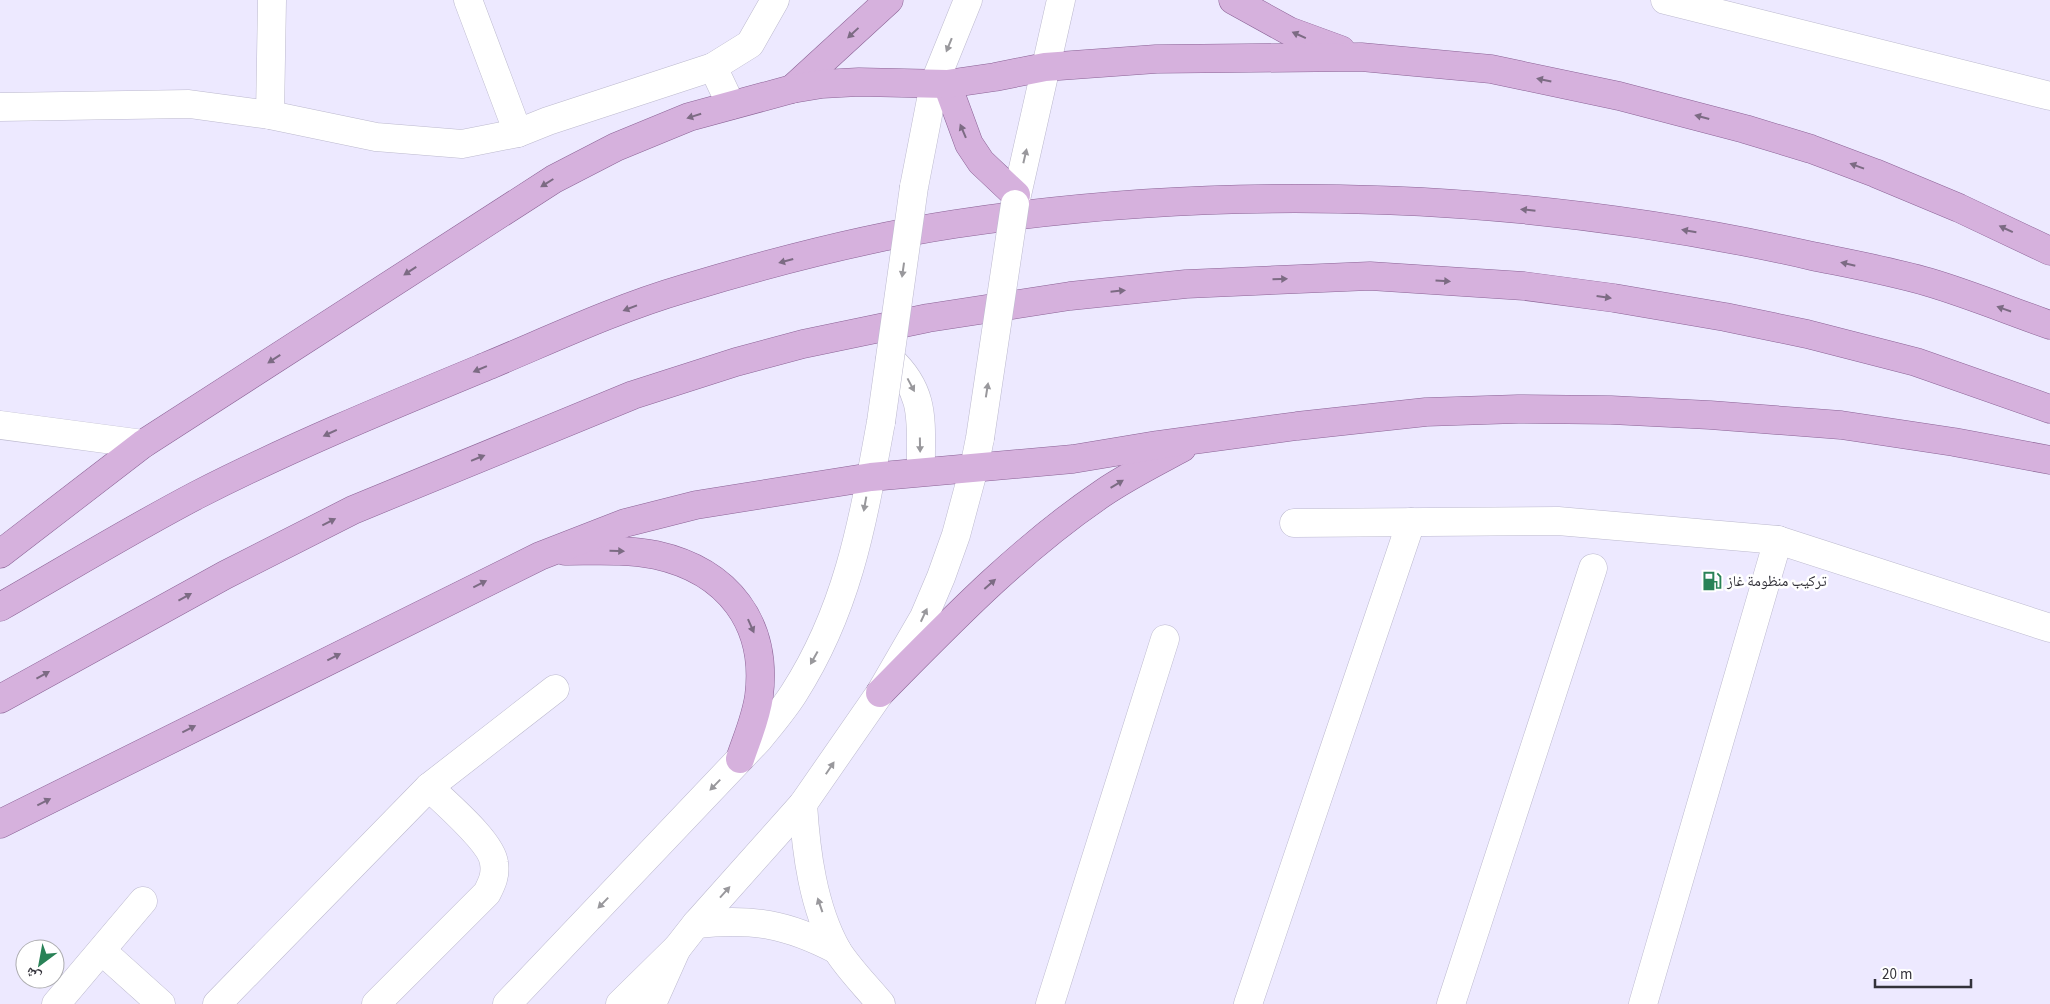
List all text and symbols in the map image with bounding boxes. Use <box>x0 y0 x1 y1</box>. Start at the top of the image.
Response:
one-way arrow <box>848 27 860 39</box>
one-way arrow <box>1291 31 1306 39</box>
one-way arrow <box>945 38 953 52</box>
one-way arrow <box>1536 76 1551 84</box>
one-way arrow <box>687 112 702 120</box>
one-way arrow <box>1694 113 1709 121</box>
one-way arrow <box>959 124 967 138</box>
one-way arrow <box>1021 148 1029 163</box>
one-way arrow <box>1849 162 1864 169</box>
one-way arrow <box>540 179 553 188</box>
one-way arrow <box>1520 206 1536 214</box>
one-way arrow <box>1999 225 2013 233</box>
one-way arrow <box>1681 227 1697 235</box>
one-way arrow <box>778 257 793 265</box>
one-way arrow <box>1841 260 1856 268</box>
one-way arrow <box>898 262 906 278</box>
one-way arrow <box>403 266 417 275</box>
one-way arrow <box>1273 275 1289 283</box>
one-way arrow <box>1435 277 1451 285</box>
one-way arrow <box>1111 287 1127 295</box>
one-way arrow <box>1597 293 1613 301</box>
one-way arrow <box>623 305 638 312</box>
one-way arrow <box>1996 305 2011 313</box>
one-way arrow <box>267 354 280 364</box>
one-way arrow <box>472 365 487 373</box>
one-way arrow <box>907 378 915 392</box>
one-way arrow <box>983 382 991 398</box>
one-way arrow <box>323 429 337 437</box>
one-way arrow <box>917 437 925 453</box>
one-way arrow <box>471 454 486 461</box>
one-way arrow <box>1111 480 1124 489</box>
one-way arrow <box>861 497 869 513</box>
one-way arrow <box>322 518 336 526</box>
one-way arrow <box>609 547 625 555</box>
fuel station icon: تركيب منظومة غاز <box>1701 570 1723 592</box>
place label: تركيب منظومة غاز <box>1726 571 1827 592</box>
one-way arrow <box>983 579 996 590</box>
one-way arrow <box>473 580 487 588</box>
one-way arrow <box>178 593 192 601</box>
one-way arrow <box>921 608 929 622</box>
one-way arrow <box>747 619 755 633</box>
one-way arrow <box>810 651 818 665</box>
one-way arrow <box>327 653 342 661</box>
one-way arrow <box>36 671 49 680</box>
one-way arrow <box>182 725 196 733</box>
one-way arrow <box>825 761 835 774</box>
one-way arrow <box>709 779 721 791</box>
one-way arrow <box>36 798 51 806</box>
one-way arrow <box>719 886 731 898</box>
one-way arrow <box>597 897 609 909</box>
one-way arrow <box>816 897 824 912</box>
north arrow <box>15 939 65 989</box>
scale bar <box>1875 956 1971 988</box>
text: ش <box>22 962 45 987</box>
text: 20 m <box>1882 964 1912 985</box>

